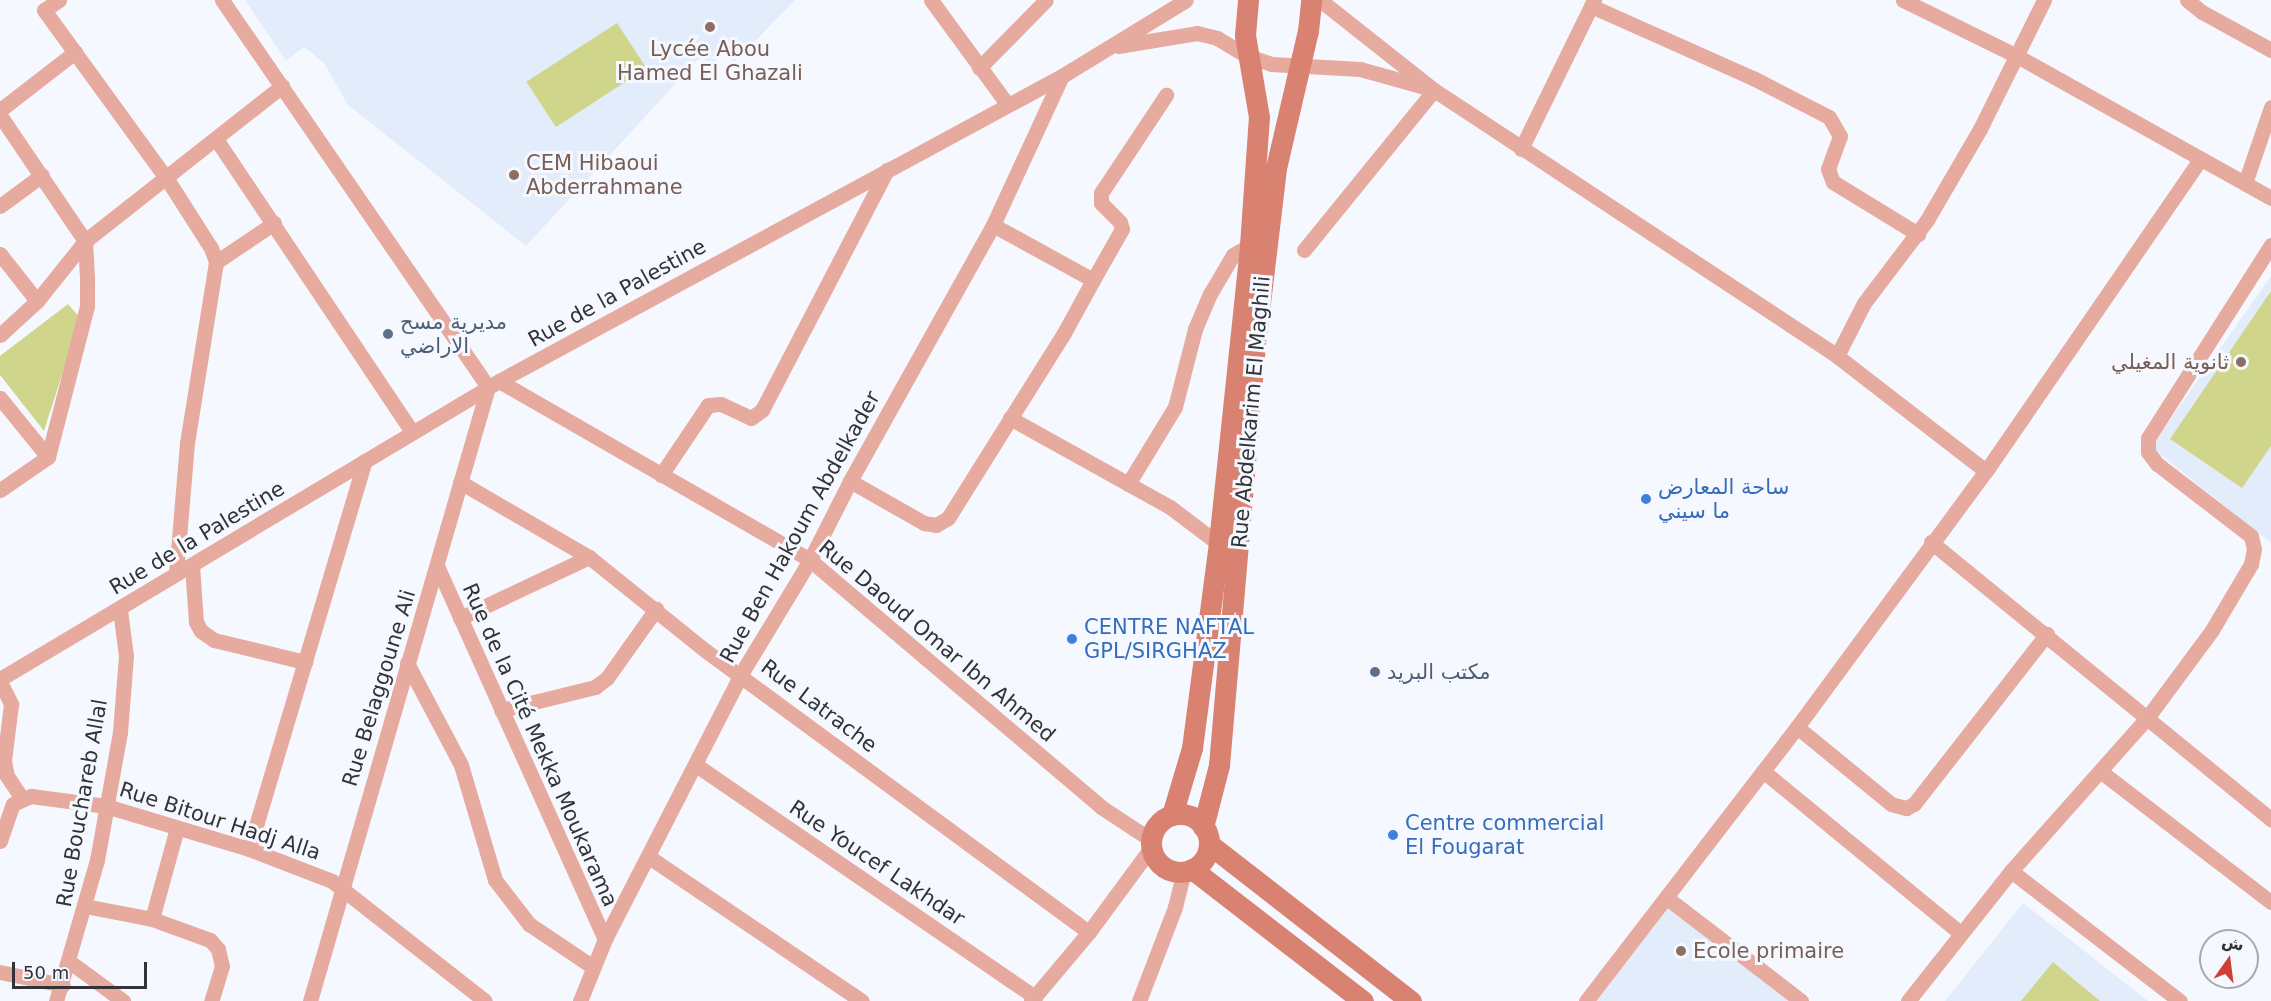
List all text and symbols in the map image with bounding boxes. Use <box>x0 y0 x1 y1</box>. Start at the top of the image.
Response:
marker: Lycée Abou Hamed El Ghazali <box>703 20 717 34</box>
place label: Lycée Abou Hamed El Ghazali <box>617 36 803 86</box>
place label: CEM Hibaoui Abderrahmane <box>526 150 683 200</box>
marker: CEM Hibaoui Abderrahmane <box>507 168 521 182</box>
street label: Rue de la Palestine <box>524 234 710 352</box>
street label: Rue Abdelkarim El Maghili <box>1227 275 1275 549</box>
place label: مديرية مسح الاراضي <box>400 309 507 359</box>
marker: مديرية مسح الاراضي <box>381 327 395 341</box>
place label: ثانوية المغيلي <box>2111 349 2229 375</box>
marker: ثانوية المغيلي <box>2234 355 2248 369</box>
street label: Rue Ben Hakoum Abdelkader <box>715 387 885 667</box>
place label: ساحة المعارض ما سيني <box>1658 474 1789 524</box>
street label: Rue de la Palestine <box>105 476 289 600</box>
marker: ساحة المعارض ما سيني <box>1639 492 1653 506</box>
street label: Rue Daoud Omar Ibn Ahmed <box>814 535 1060 747</box>
street label: Rue de la Cité Mekka Moukarama <box>457 579 623 911</box>
street label: Rue Belaggoune Ali <box>337 587 421 789</box>
place label: CENTRE NAFTAL GPL/SIRGHAZ <box>1084 614 1254 664</box>
marker: CENTRE NAFTAL GPL/SIRGHAZ <box>1065 632 1079 646</box>
street label: Rue Latrache <box>756 654 882 758</box>
place label: مكتب البريد <box>1387 659 1491 685</box>
marker: مكتب البريد <box>1368 665 1382 679</box>
street label: Rue Bouchareb Allal <box>51 697 113 909</box>
street label: Rue Bitour Hadj Alla <box>116 777 324 865</box>
street label: Rue Youcef Lakhdar <box>784 795 970 931</box>
place label: Centre commercial El Fougarat <box>1405 810 1604 860</box>
marker: Centre commercial El Fougarat <box>1386 828 1400 842</box>
north arrow <box>2199 929 2259 989</box>
text: ش <box>2220 931 2246 955</box>
place label: Ecole primaire <box>1693 938 1844 964</box>
marker: Ecole primaire <box>1674 944 1688 958</box>
scale bar <box>15 950 150 988</box>
text: 50 m <box>23 962 69 983</box>

